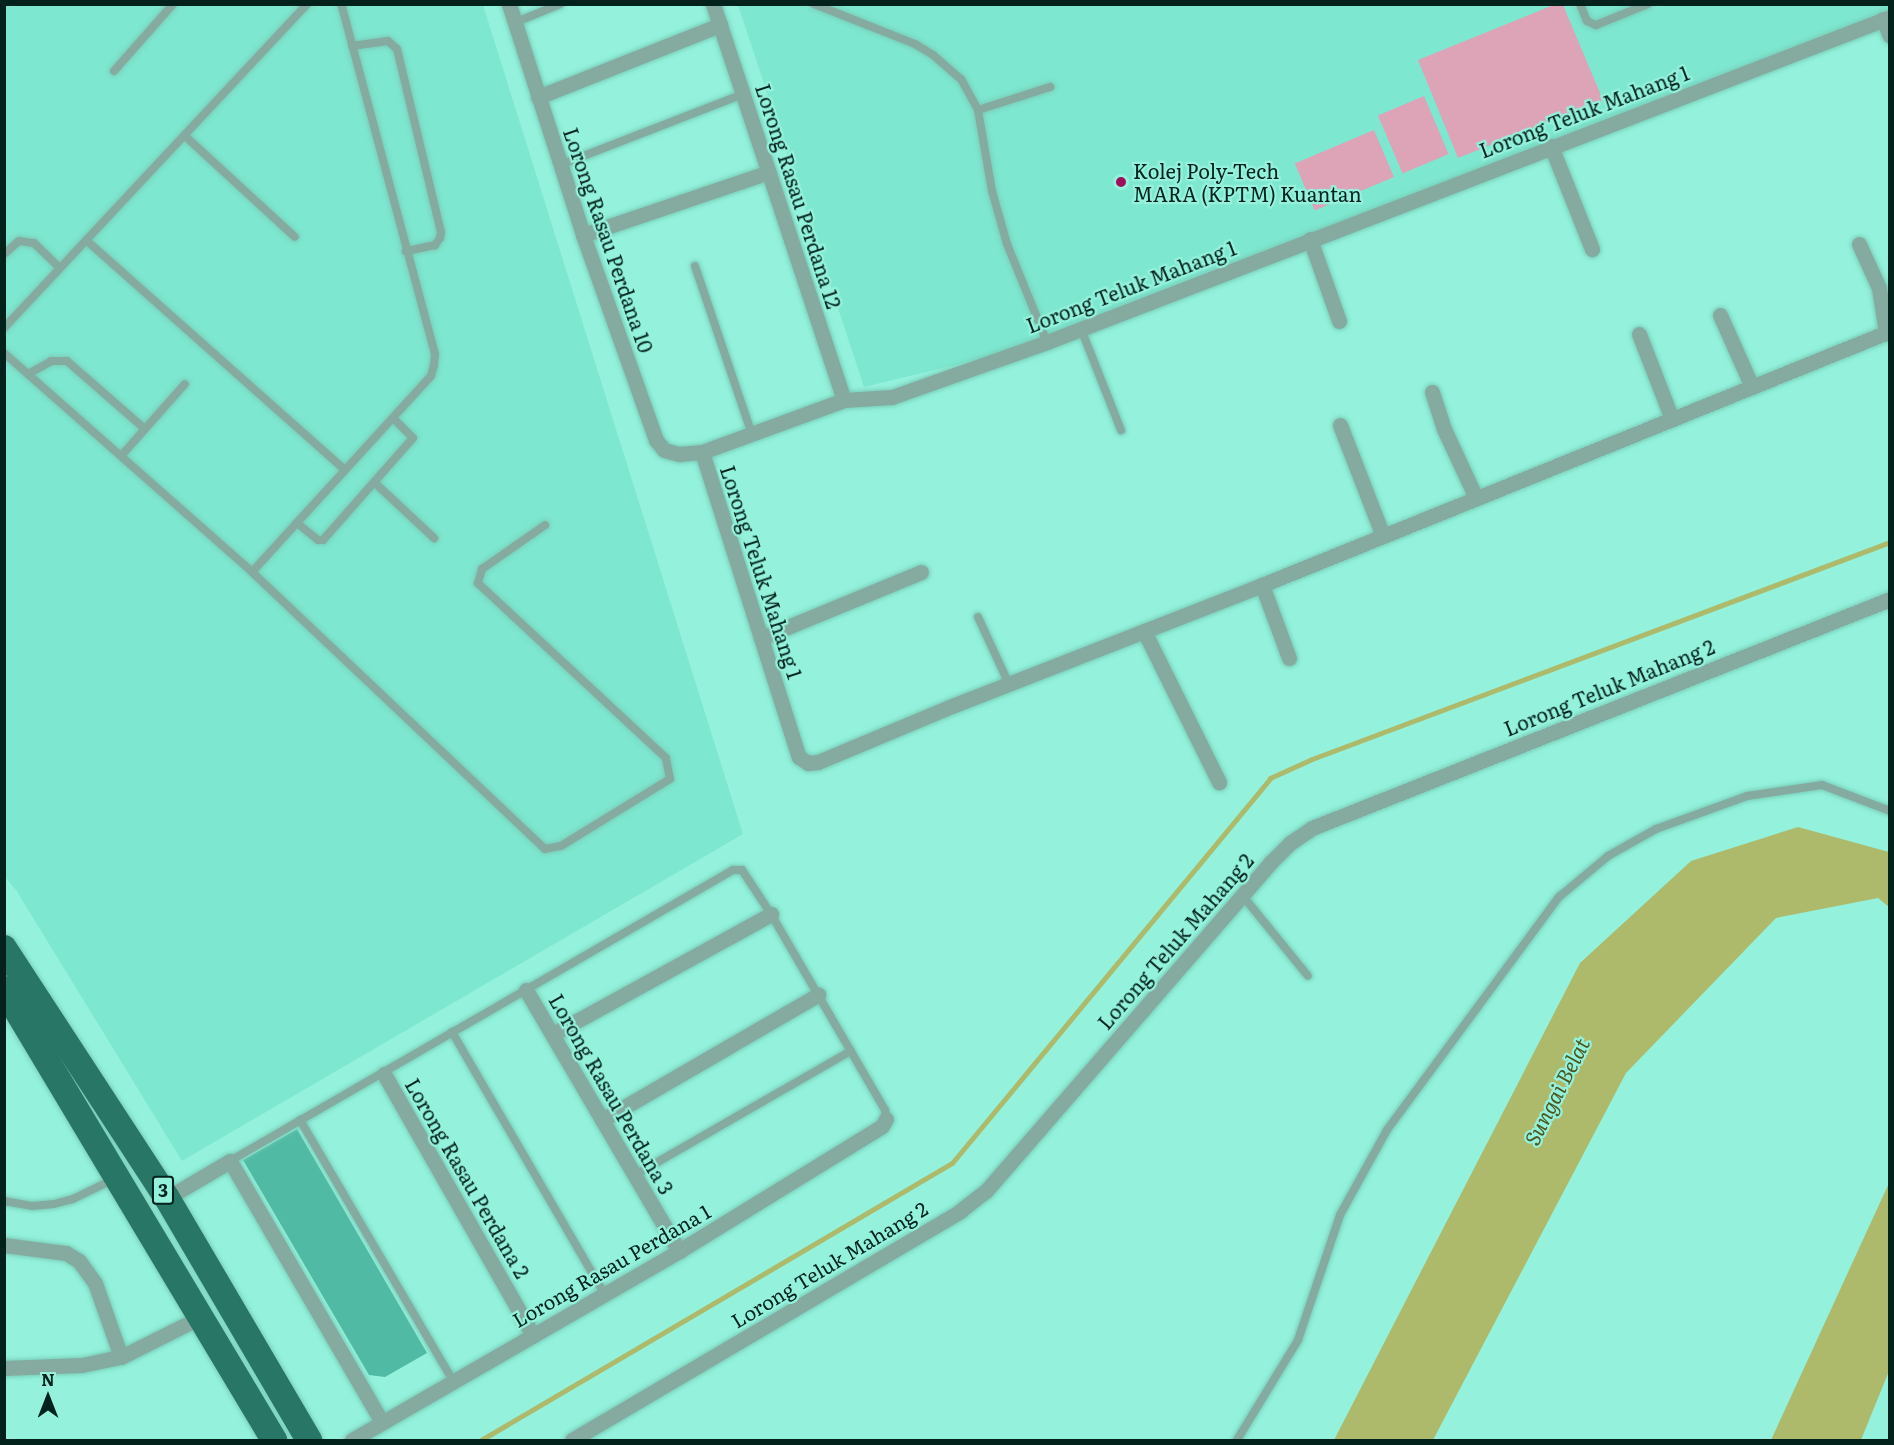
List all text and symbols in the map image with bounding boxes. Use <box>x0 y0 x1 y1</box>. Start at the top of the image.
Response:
street label: Lorong Teluk Mahang 1 <box>1476 60 1692 162</box>
street label: Lorong Rasau Perdana 12 <box>751 81 847 311</box>
street label: Lorong Rasau Perdana 10 <box>559 124 659 356</box>
place label: Kolej Poly-Tech MARA (KPTM) Kuantan <box>1133 158 1362 205</box>
marker: Kolej Poly-Tech MARA (KPTM) Kuantan <box>1114 175 1128 189</box>
street label: Lorong Teluk Mahang 1 <box>1023 235 1239 337</box>
street label: Lorong Teluk Mahang 1 <box>716 462 808 682</box>
street label: Lorong Teluk Mahang 2 <box>1500 634 1718 740</box>
street label: Lorong Teluk Mahang 2 <box>1092 848 1258 1034</box>
street label: Lorong Rasau Perdana 3 <box>545 990 679 1198</box>
water label: Sungai Belat <box>1518 1033 1594 1149</box>
street label: Lorong Rasau Perdana 2 <box>401 1074 535 1282</box>
road number: 3 <box>151 1175 175 1205</box>
street label: Lorong Teluk Mahang 2 <box>726 1196 932 1332</box>
street label: Lorong Rasau Perdana 1 <box>508 1198 714 1332</box>
north arrow <box>18 1367 78 1427</box>
text: N <box>41 1367 55 1391</box>

